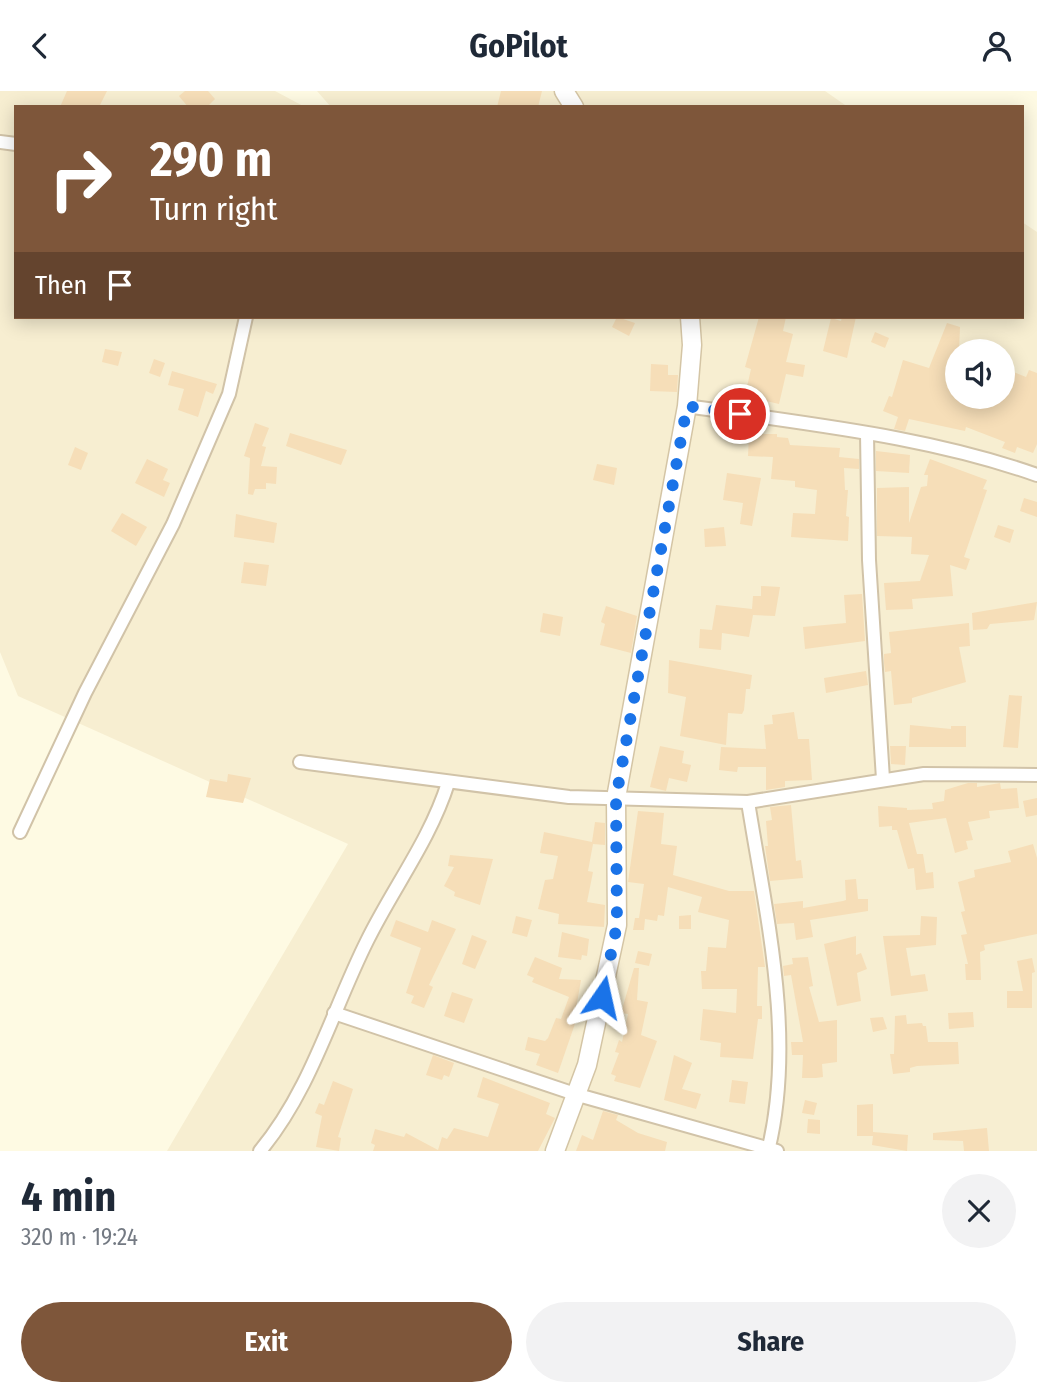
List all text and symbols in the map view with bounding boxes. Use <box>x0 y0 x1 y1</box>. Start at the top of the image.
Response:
icon: back <box>21 27 59 65</box>
text: GoPilot <box>469 27 568 65</box>
icon: person <box>978 27 1016 65</box>
text: 290 m <box>150 130 272 189</box>
icon: right <box>35 133 126 224</box>
text: Turn right <box>150 190 277 228</box>
icon: arrive <box>101 266 139 304</box>
text: Then <box>35 270 87 301</box>
map controls <box>945 339 1015 409</box>
button: sound <box>945 339 1015 409</box>
pin <box>710 384 770 444</box>
icon: arrive <box>721 395 759 433</box>
position arrow <box>565 960 639 1034</box>
text: 4 min <box>21 1172 116 1222</box>
button: close <box>942 1174 1016 1248</box>
text: 320 m · 19:24 <box>21 1223 138 1251</box>
button: Exit <box>21 1302 512 1382</box>
button: Share <box>526 1302 1016 1382</box>

